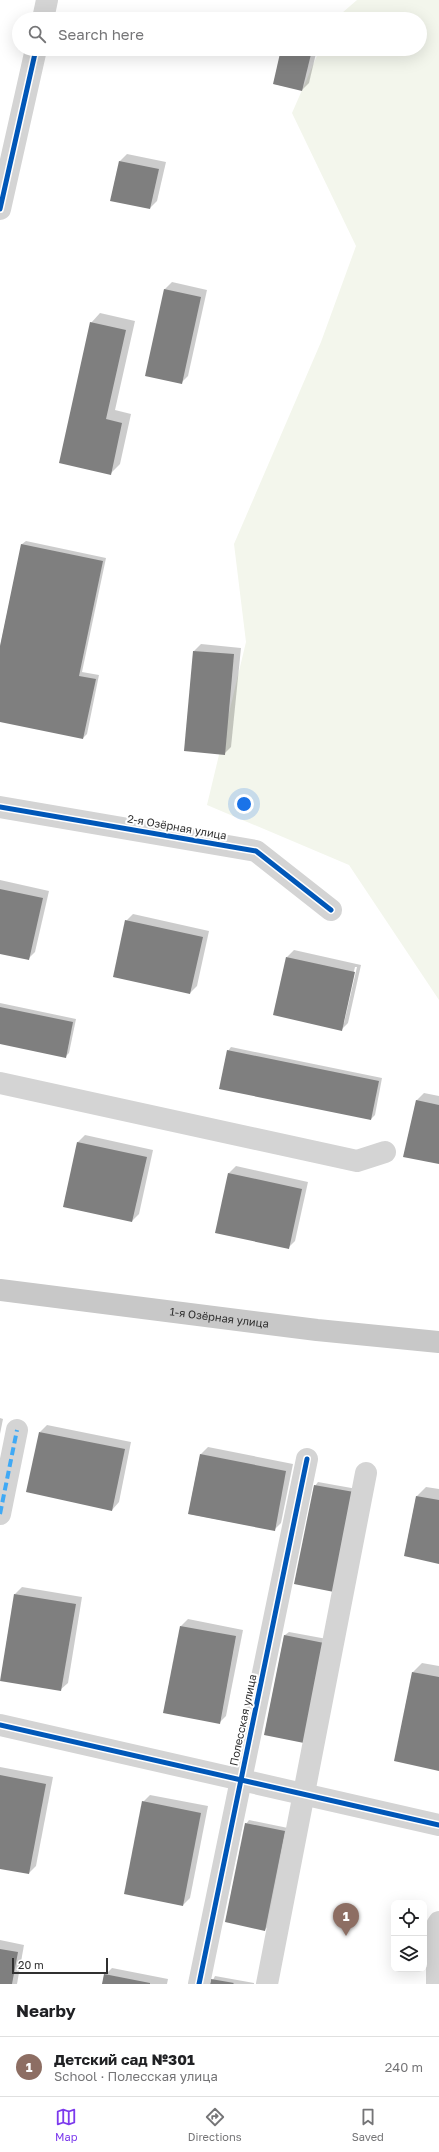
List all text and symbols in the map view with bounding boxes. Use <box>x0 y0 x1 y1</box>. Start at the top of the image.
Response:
search box <box>12 12 427 56</box>
icon: search <box>26 23 48 45</box>
text: Search here <box>58 25 144 43</box>
your location <box>234 794 254 814</box>
street label: 2-я Озёрная улица <box>126 811 228 842</box>
street label: 1-я Озёрная улица <box>169 1304 270 1330</box>
street label: Полесская улица <box>226 1673 259 1767</box>
map controls <box>391 1900 427 1972</box>
button: locate <box>391 1900 427 1936</box>
pin: 1 <box>333 1903 359 1936</box>
button: layers <box>391 1936 427 1972</box>
scale bar <box>12 1956 108 1975</box>
text: 20 m <box>18 1958 44 1971</box>
text: Nearby <box>16 2000 76 2021</box>
text: Детский сад №301 <box>54 2050 195 2068</box>
text: 1 <box>26 2059 32 2075</box>
text: 240 m <box>385 2059 423 2075</box>
text: School · Полесская улица <box>54 2068 218 2084</box>
tab: Map <box>55 2106 78 2143</box>
tab: Directions <box>188 2106 242 2143</box>
tab: Saved <box>352 2106 384 2143</box>

